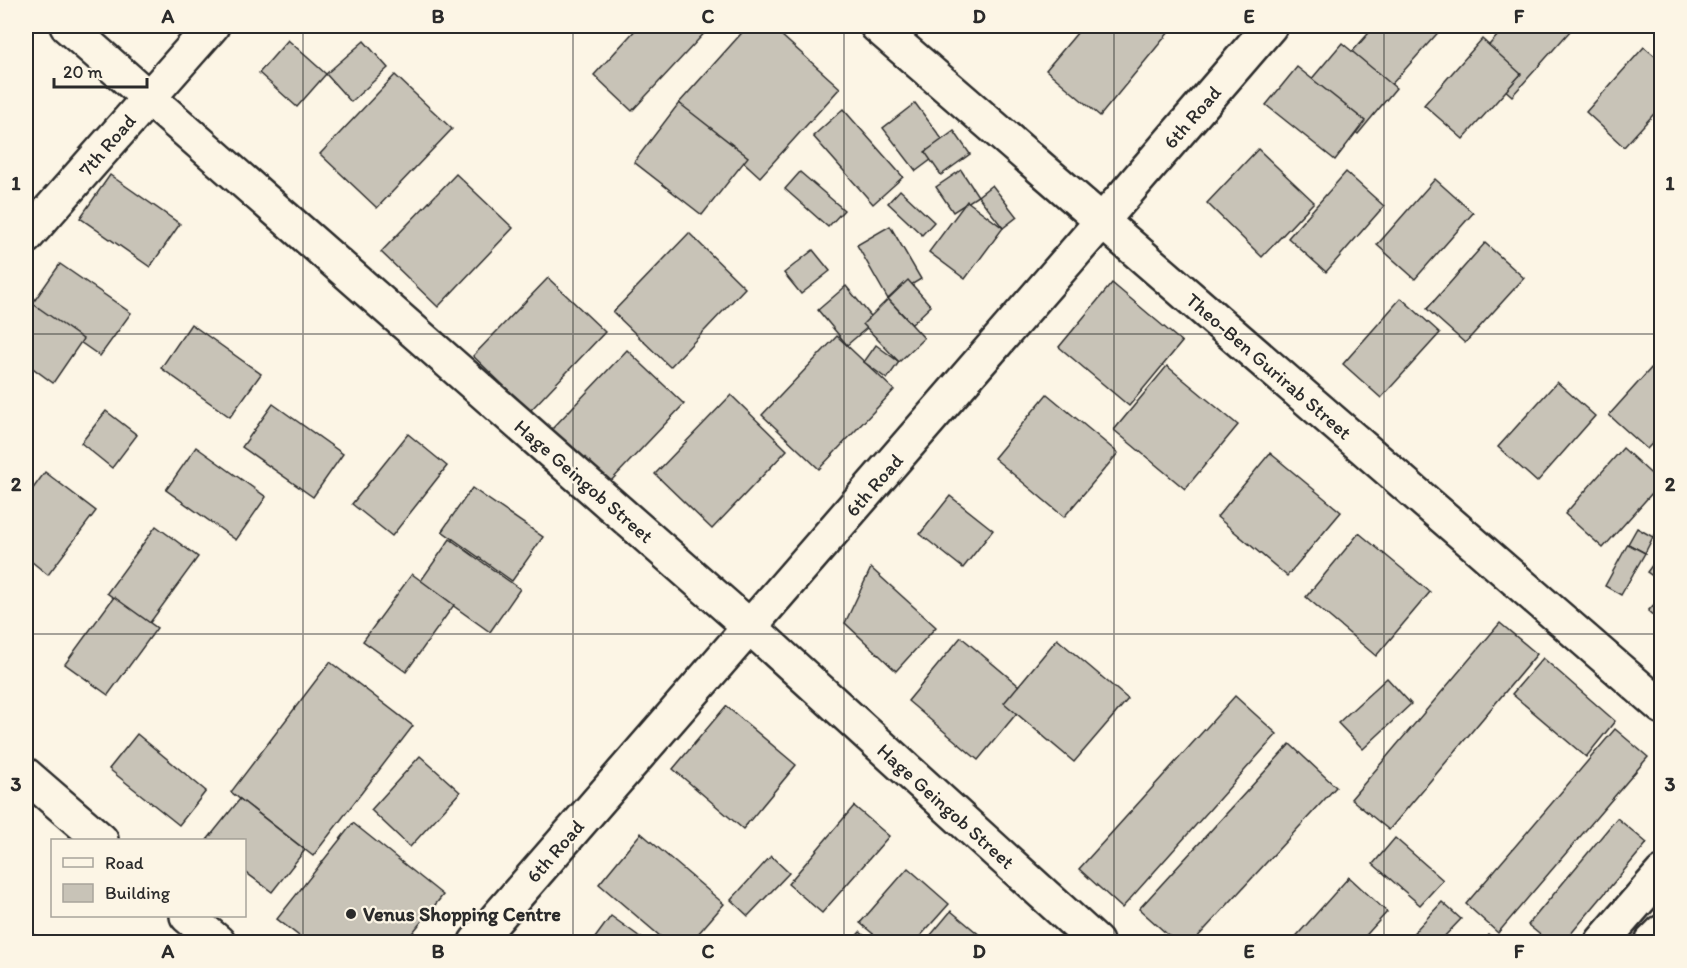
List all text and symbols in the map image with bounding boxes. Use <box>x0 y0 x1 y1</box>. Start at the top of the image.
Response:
text: A <box>161 4 175 28</box>
text: B <box>432 4 445 28</box>
text: C <box>702 4 715 28</box>
text: D <box>972 4 986 28</box>
text: E <box>1243 4 1255 28</box>
text: F <box>1514 4 1525 28</box>
scale bar <box>54 51 147 89</box>
text: 20 m <box>63 61 103 83</box>
street label: 6th Road <box>1158 80 1226 153</box>
street label: 7th Road <box>73 109 141 181</box>
text: 1 <box>11 171 21 195</box>
text: 1 <box>1665 171 1675 195</box>
street label: Theo-Ben Gurirab Street <box>1181 288 1357 445</box>
street label: Hage Geingob Street <box>510 414 658 548</box>
street label: 6th Road <box>840 448 908 521</box>
text: 2 <box>11 472 22 496</box>
text: 2 <box>1665 472 1676 496</box>
street label: Hage Geingob Street <box>872 738 1020 874</box>
text: 3 <box>11 772 22 796</box>
text: 3 <box>1665 772 1676 796</box>
street label: 6th Road <box>521 814 589 887</box>
legend <box>51 839 246 917</box>
text: Road <box>105 852 144 874</box>
text: Building <box>105 882 171 904</box>
place label: Venus Shopping Centre <box>363 902 561 927</box>
marker: Venus Shopping Centre <box>344 907 358 921</box>
text: A <box>161 939 175 963</box>
text: B <box>432 939 445 963</box>
text: C <box>702 939 715 963</box>
text: D <box>972 939 986 963</box>
text: E <box>1243 939 1255 963</box>
text: F <box>1514 939 1525 963</box>

